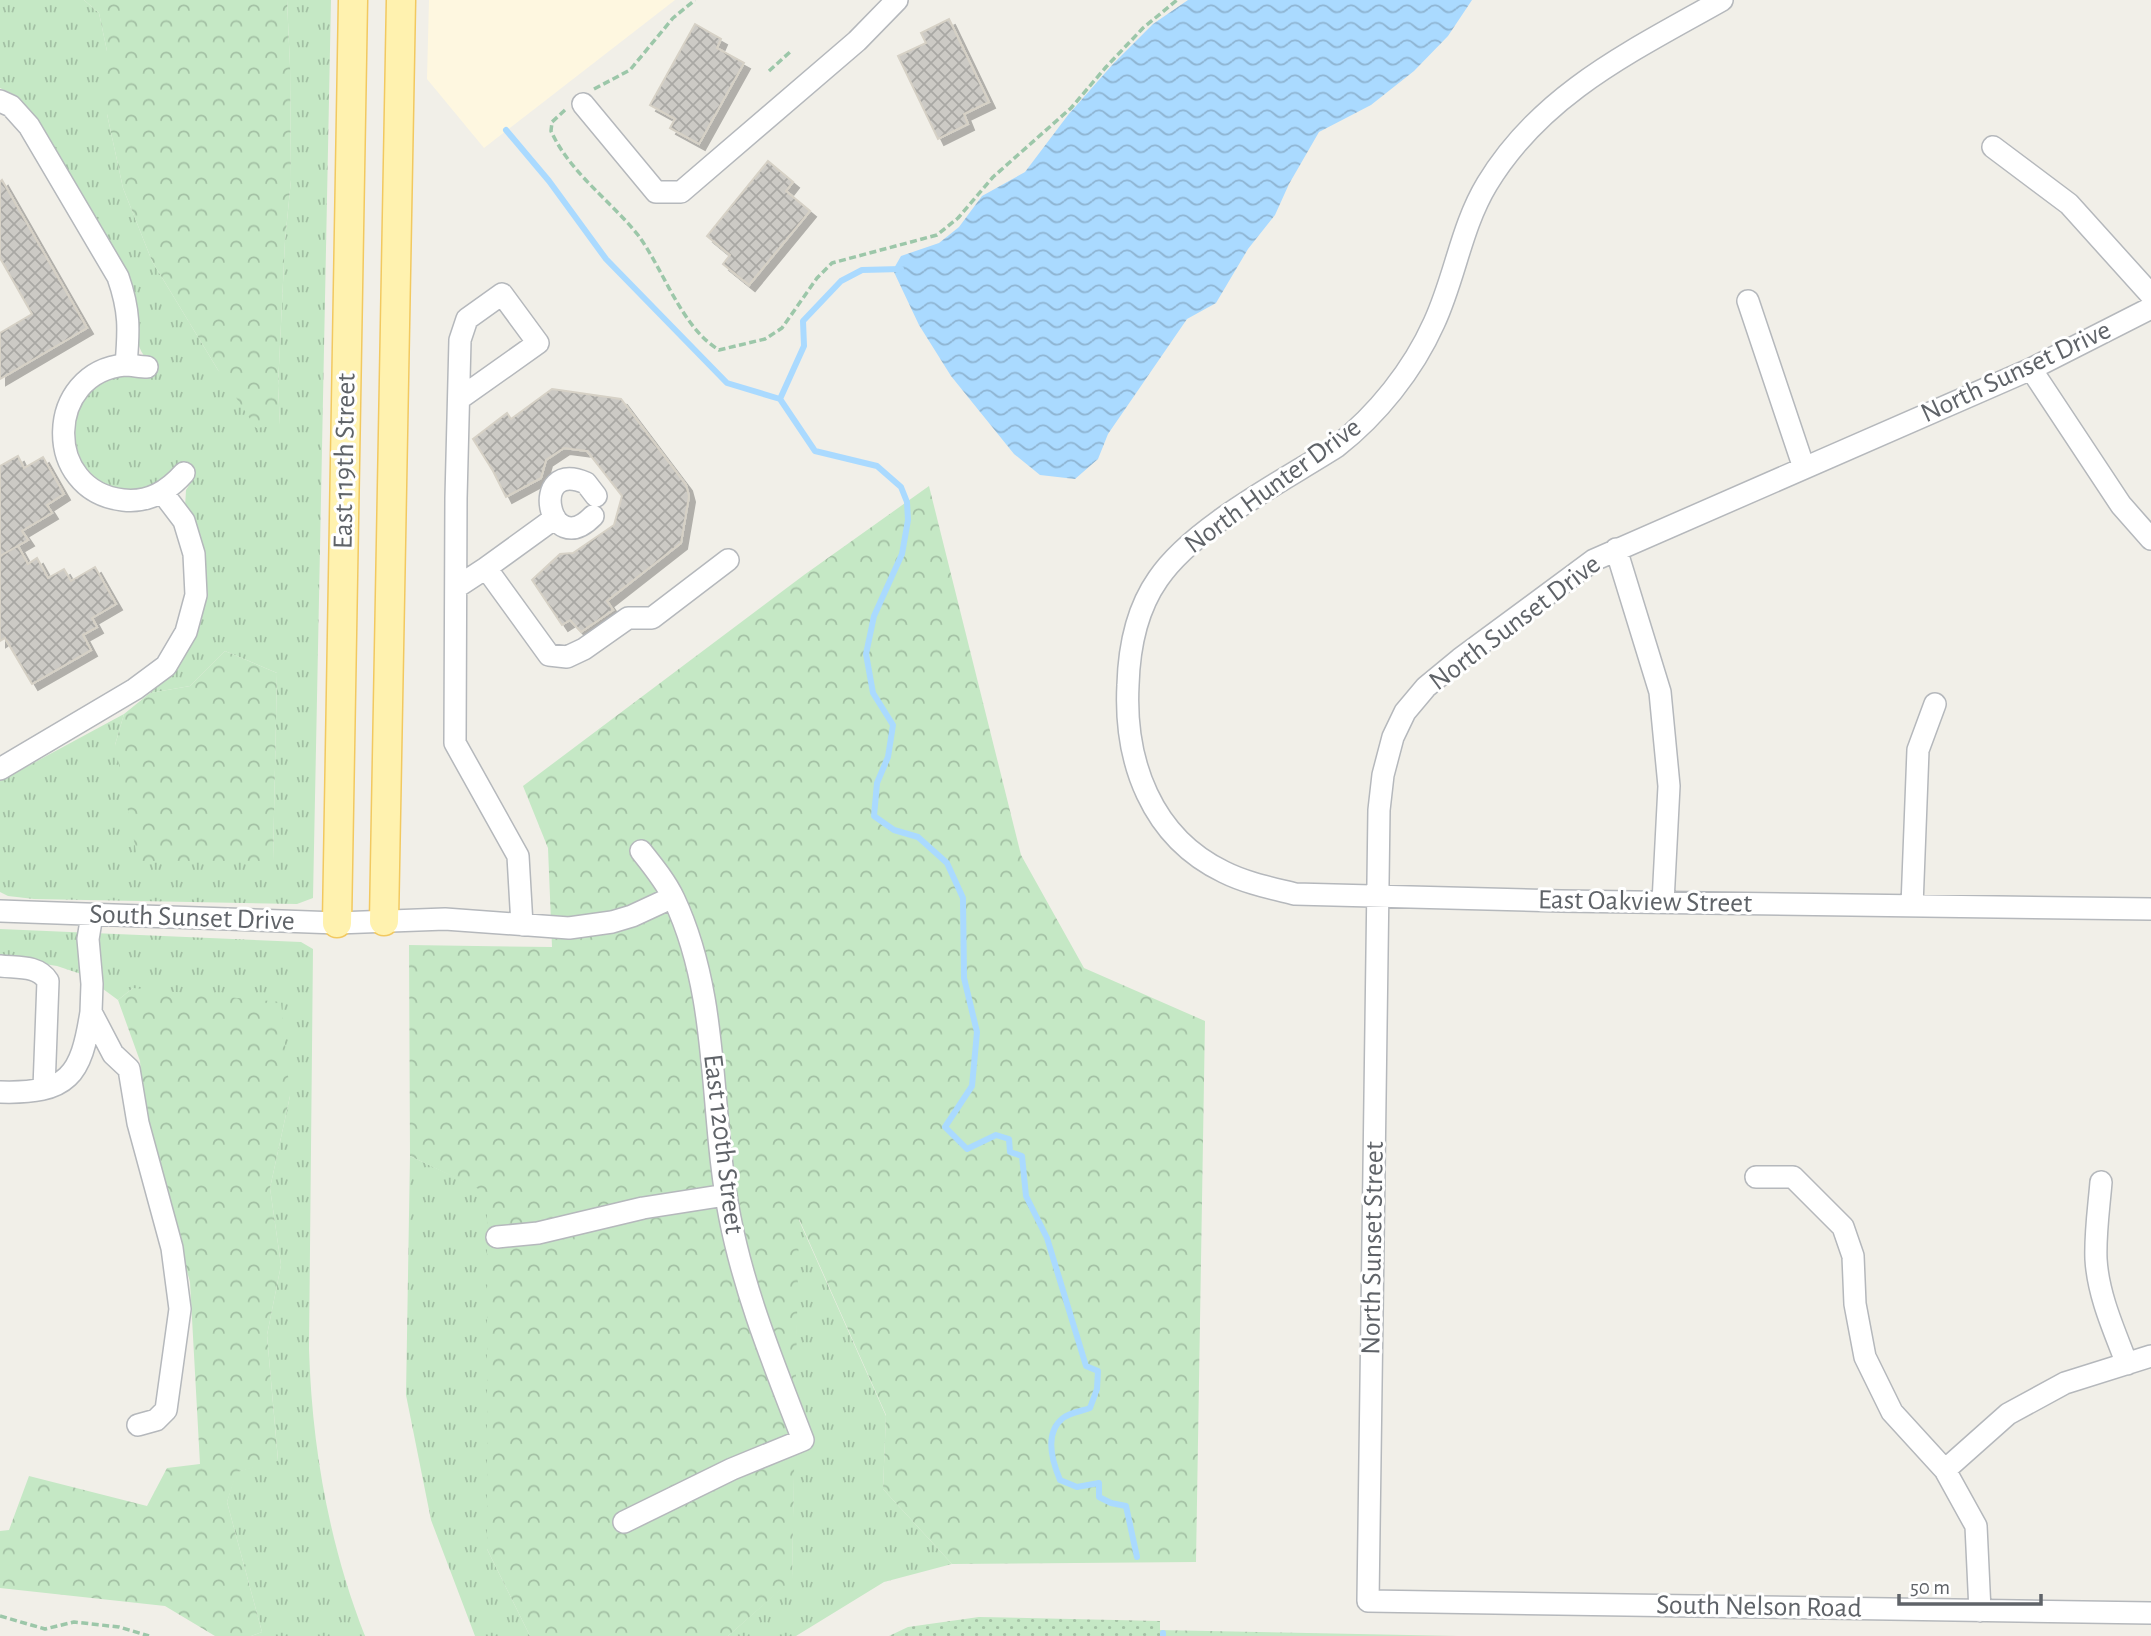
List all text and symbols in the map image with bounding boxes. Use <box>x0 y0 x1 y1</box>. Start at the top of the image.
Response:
street label: North Sunset Drive <box>1917 316 2115 428</box>
street label: East 119th Street <box>329 373 361 549</box>
street label: North Hunter Drive <box>1180 413 1366 559</box>
street label: North Sunset Drive <box>1424 550 1606 696</box>
street label: East Oakview Street <box>1538 886 1752 918</box>
street label: South Sunset Drive <box>89 900 295 936</box>
street label: East 120th Street <box>698 1052 748 1236</box>
street label: North Sunset Street <box>1357 1141 1389 1355</box>
scale bar <box>1899 1562 2041 1606</box>
text: 50 m <box>1910 1577 1950 1598</box>
street label: South Nelson Road <box>1656 1591 1862 1623</box>

